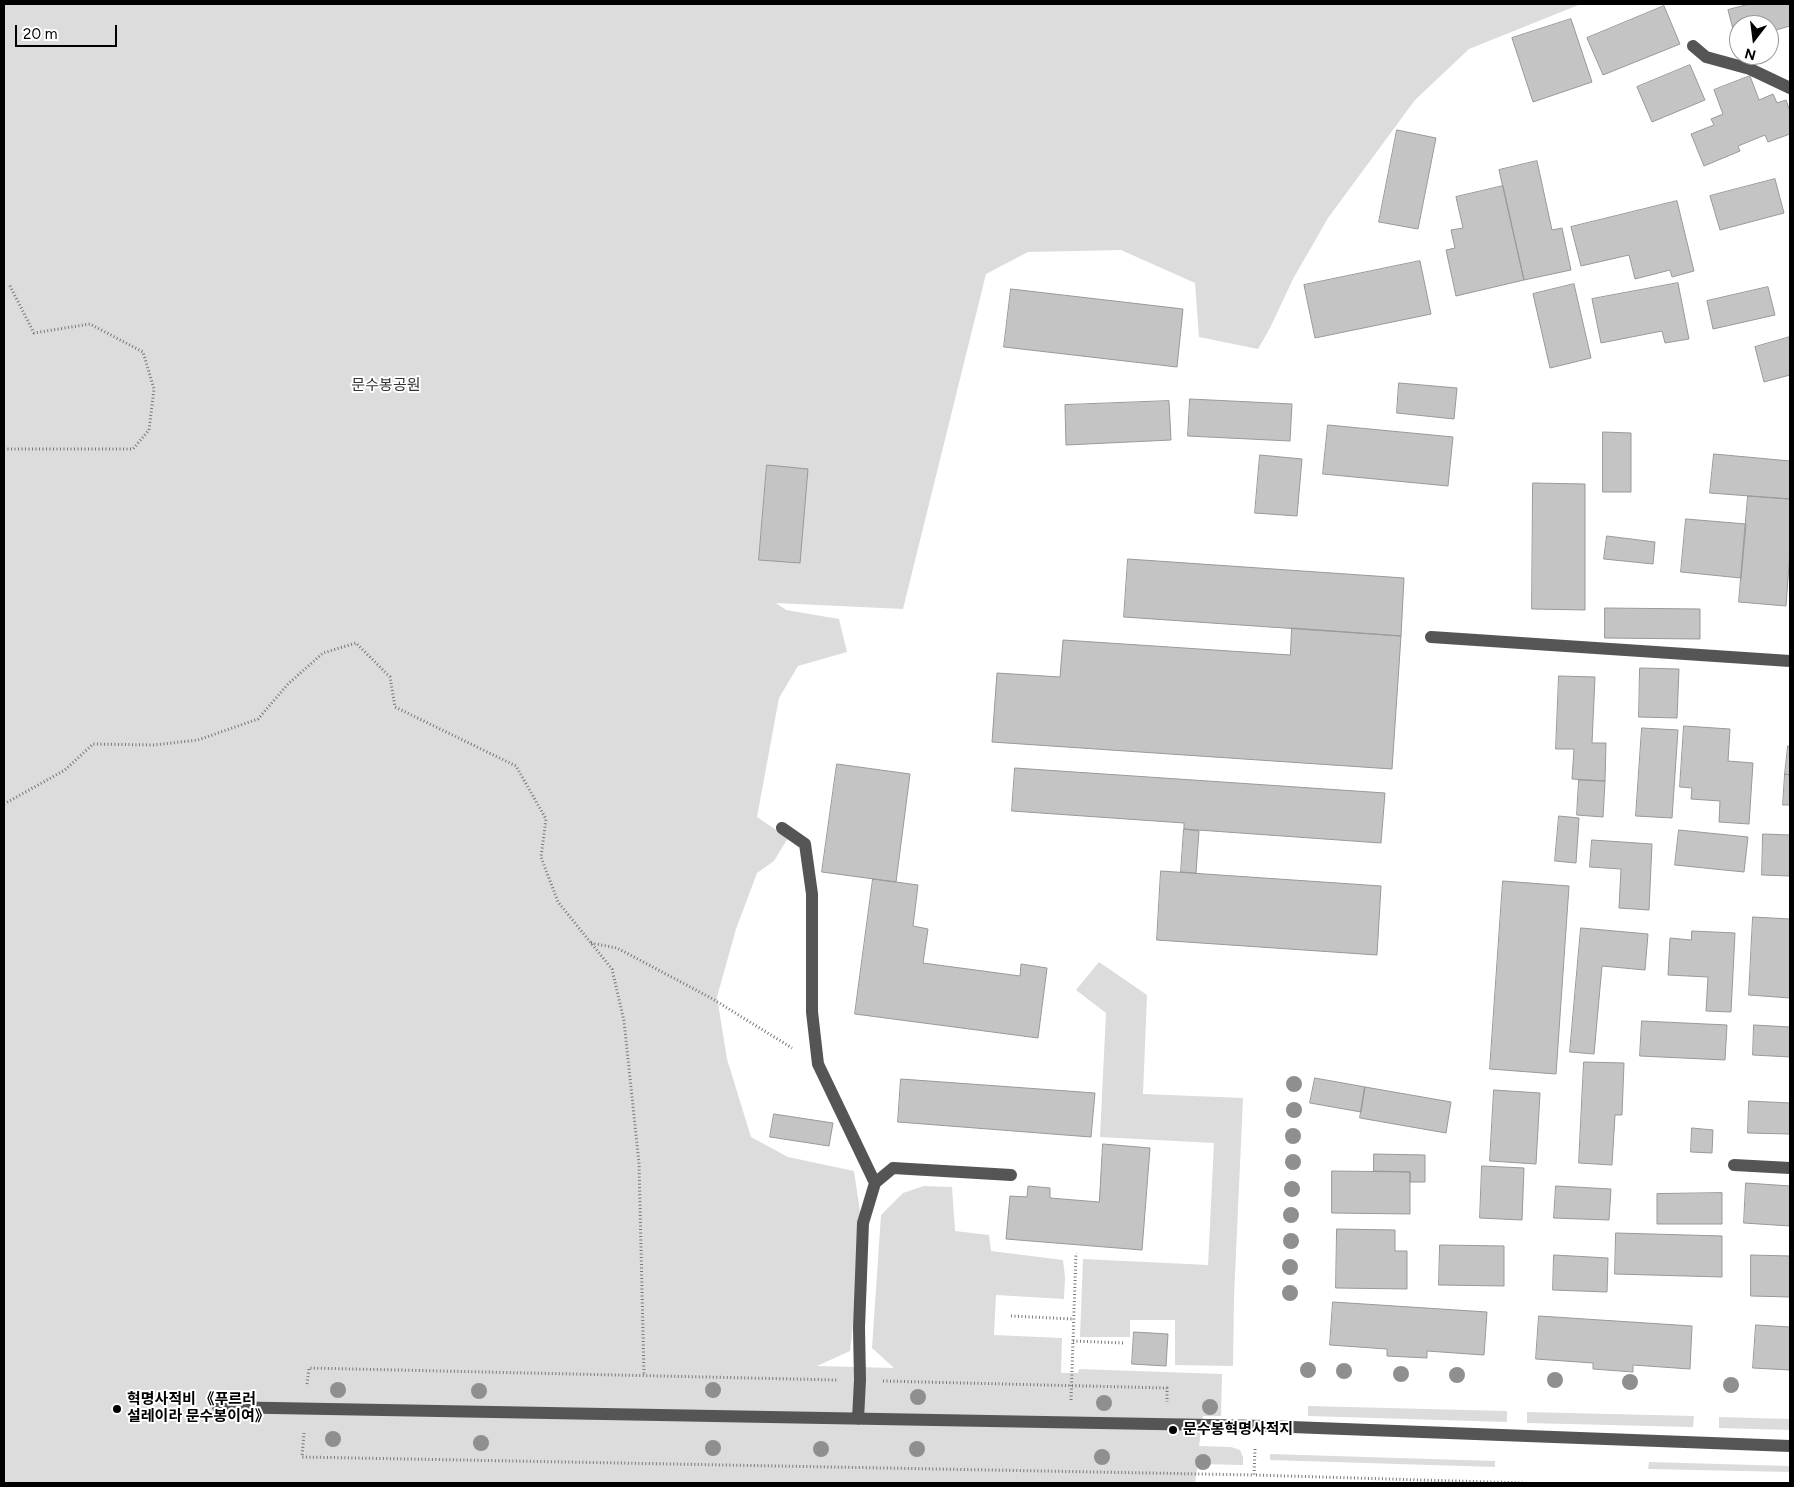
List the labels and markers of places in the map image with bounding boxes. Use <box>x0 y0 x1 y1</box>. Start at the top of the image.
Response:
place label: 혁명사적비 《푸르러 설레이라 문수봉이여》 <box>127 1391 270 1426</box>
marker: 혁명사적비 《푸르러 설레이라 문수봉이여》 <box>111 1403 123 1415</box>
place label: 문수봉혁명사적지 <box>1183 1421 1293 1439</box>
marker: 문수봉혁명사적지 <box>1167 1424 1179 1436</box>

